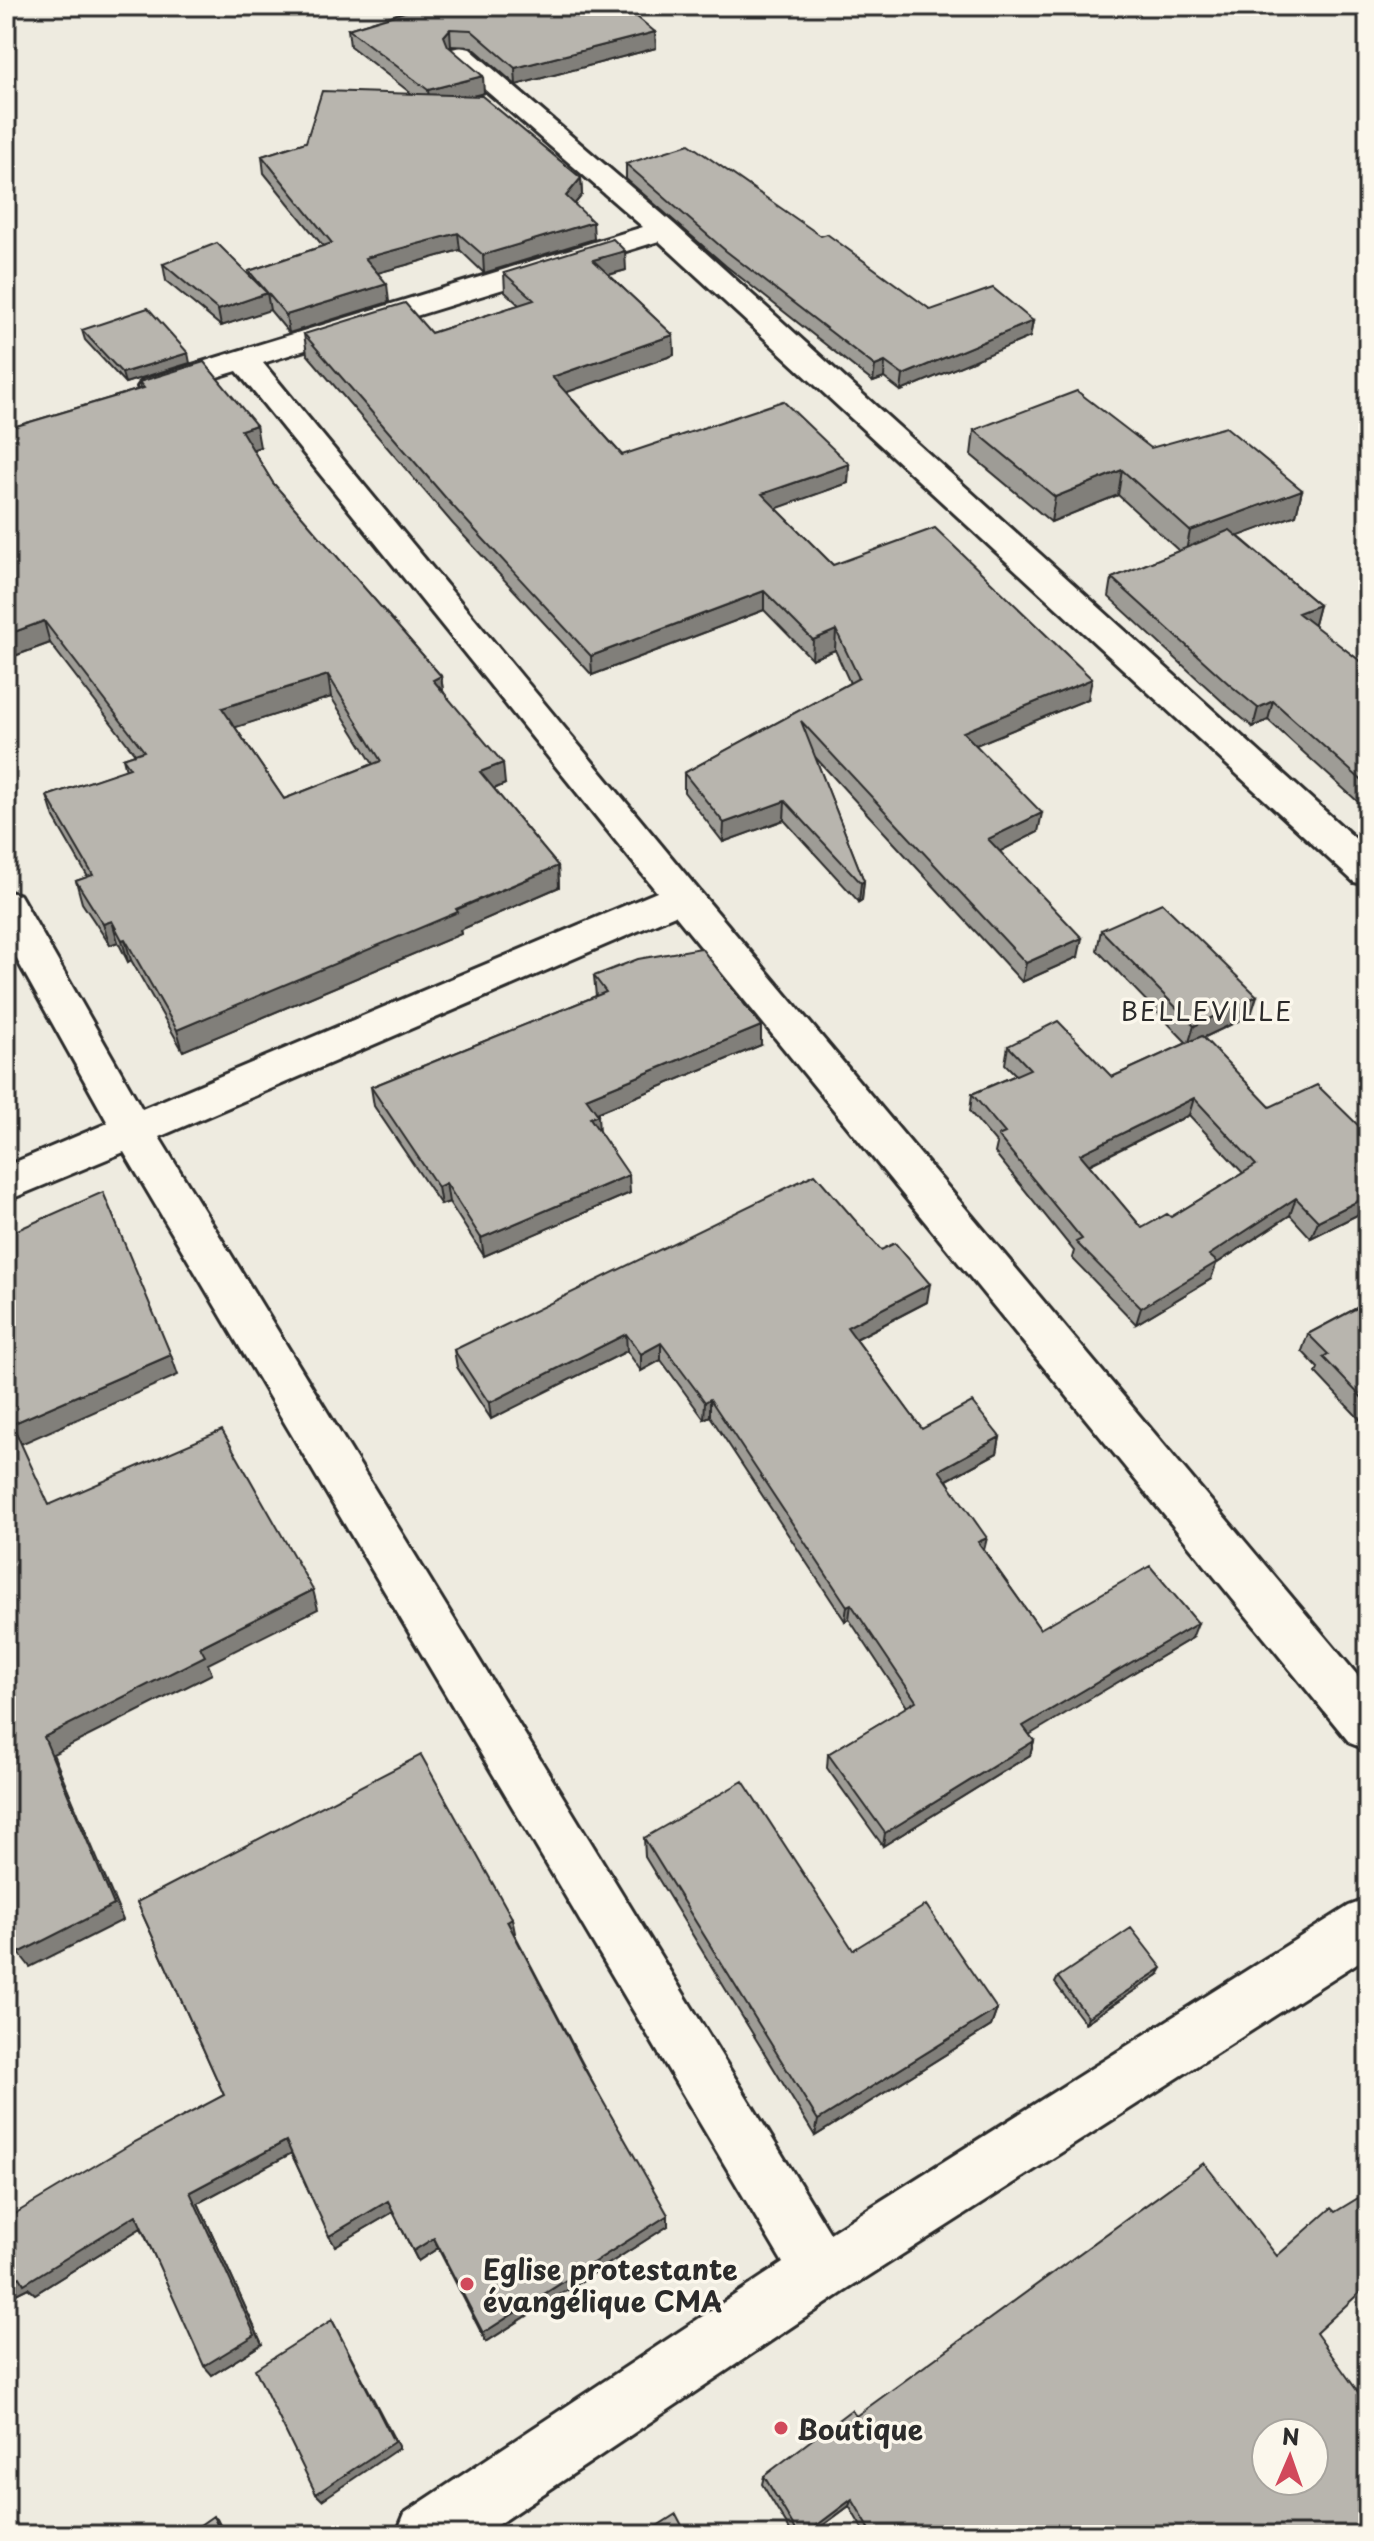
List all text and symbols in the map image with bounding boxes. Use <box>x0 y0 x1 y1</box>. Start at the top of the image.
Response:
district label: BELLEVILLE <box>1121 991 1293 1030</box>
place label: Eglise protestante évangélique CMA <box>483 2247 738 2322</box>
marker: Eglise protestante évangélique CMA <box>458 2275 476 2293</box>
place label: Boutique <box>797 2407 923 2450</box>
north arrow <box>1250 2417 1330 2497</box>
marker: Boutique <box>772 2419 790 2437</box>
text: N <box>1281 2419 1300 2452</box>

